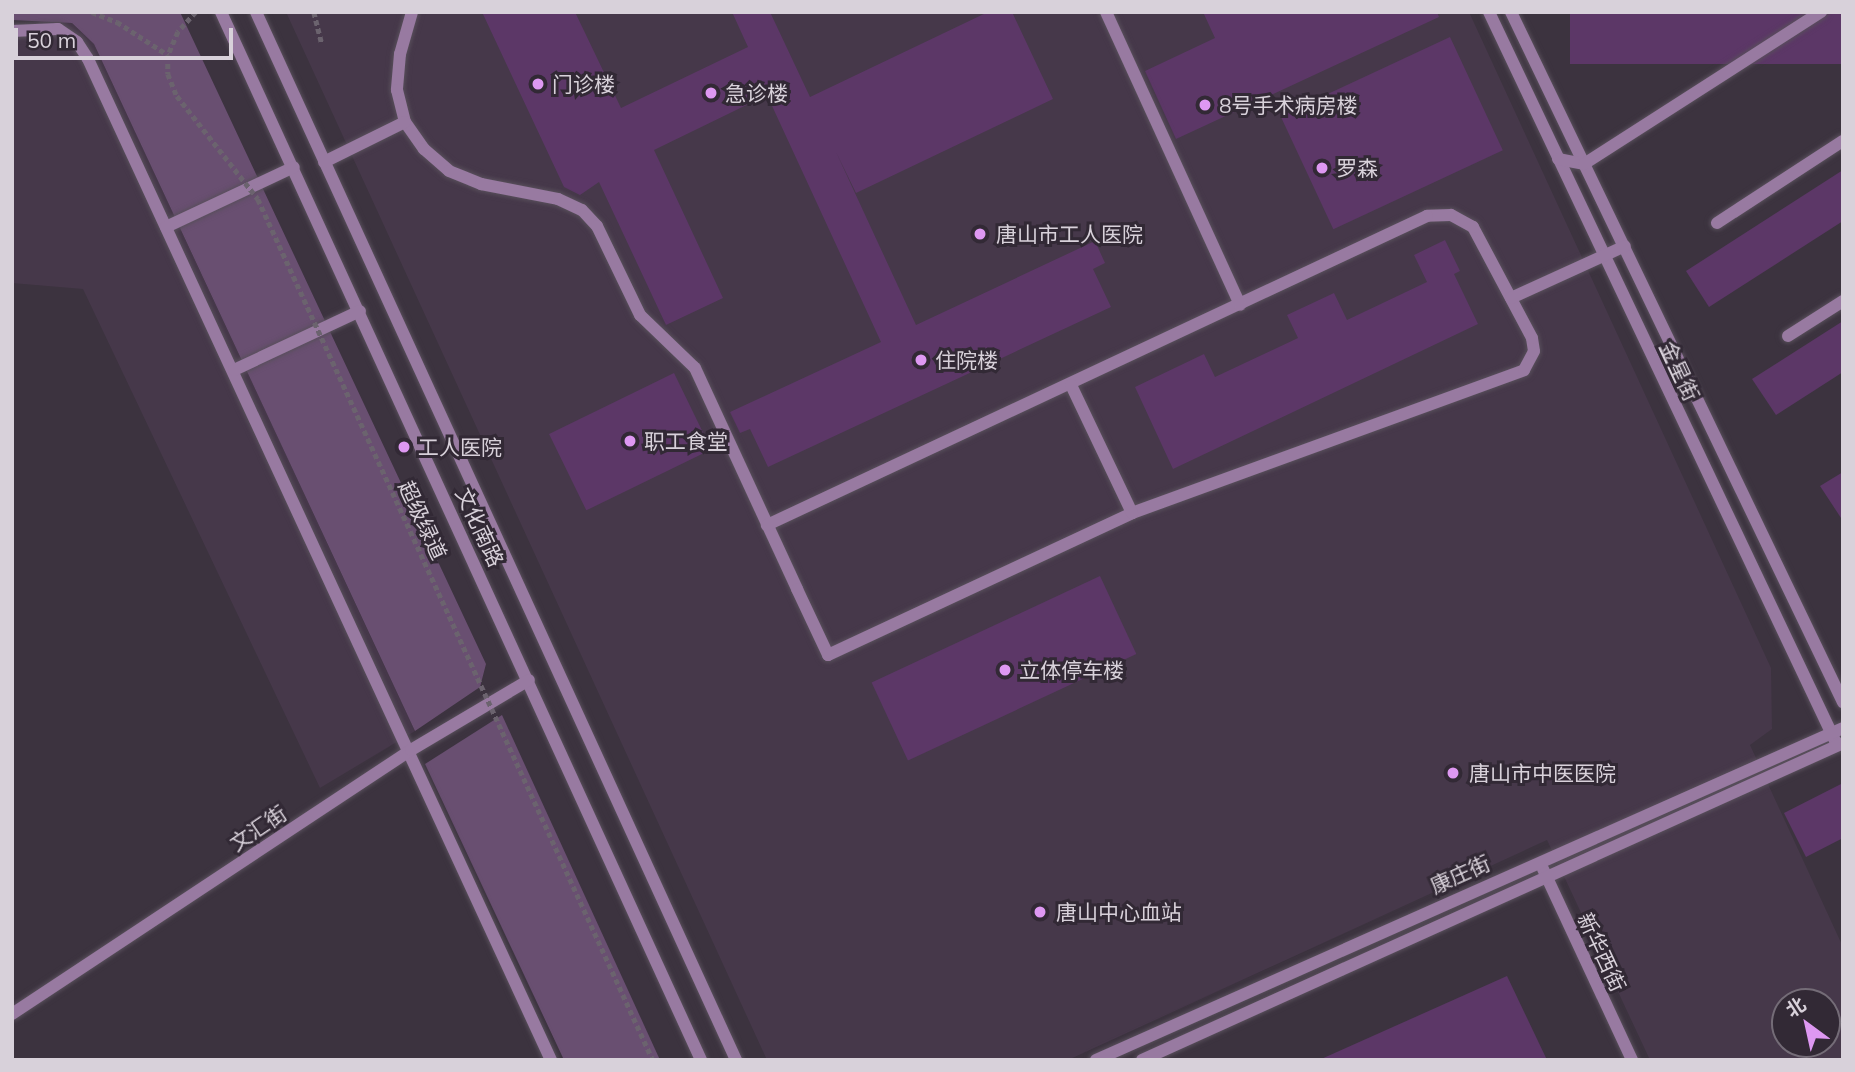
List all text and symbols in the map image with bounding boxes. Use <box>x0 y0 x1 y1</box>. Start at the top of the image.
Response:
scale bar <box>18 14 236 58</box>
text: 50 m <box>27 27 76 53</box>
place label: 门诊楼 <box>552 71 615 97</box>
marker: 门诊楼 <box>530 76 546 92</box>
place label: 急诊楼 <box>725 80 788 106</box>
marker: 急诊楼 <box>703 85 719 101</box>
place label: 8号手术病房楼 <box>1219 92 1358 118</box>
marker: 8号手术病房楼 <box>1197 97 1213 113</box>
place label: 罗森 <box>1336 155 1378 181</box>
marker: 罗森 <box>1314 160 1330 176</box>
place label: 唐山市工人医院 <box>996 221 1143 247</box>
marker: 唐山市工人医院 <box>970 224 990 244</box>
street label: 金星街 <box>1655 337 1705 405</box>
place label: 住院楼 <box>935 347 998 373</box>
marker: 住院楼 <box>913 352 929 368</box>
place label: 职工食堂 <box>644 428 728 454</box>
marker: 职工食堂 <box>622 433 638 449</box>
place label: 工人医院 <box>418 434 502 460</box>
marker: 工人医院 <box>396 439 412 455</box>
street label: 超级绿道 <box>394 477 452 563</box>
street label: 文化南路 <box>451 484 509 570</box>
place label: 立体停车楼 <box>1019 657 1124 683</box>
marker: 立体停车楼 <box>997 662 1013 678</box>
place label: 唐山市中医医院 <box>1469 760 1616 786</box>
marker: 唐山市中医医院 <box>1443 763 1463 783</box>
street label: 文汇街 <box>225 800 291 856</box>
street label: 康庄街 <box>1426 850 1494 898</box>
place label: 唐山中心血站 <box>1056 899 1182 925</box>
marker: 唐山中心血站 <box>1030 902 1050 922</box>
street label: 新华西街 <box>1573 909 1631 995</box>
north arrow <box>1771 988 1841 1058</box>
text: 北 <box>1781 992 1810 1022</box>

